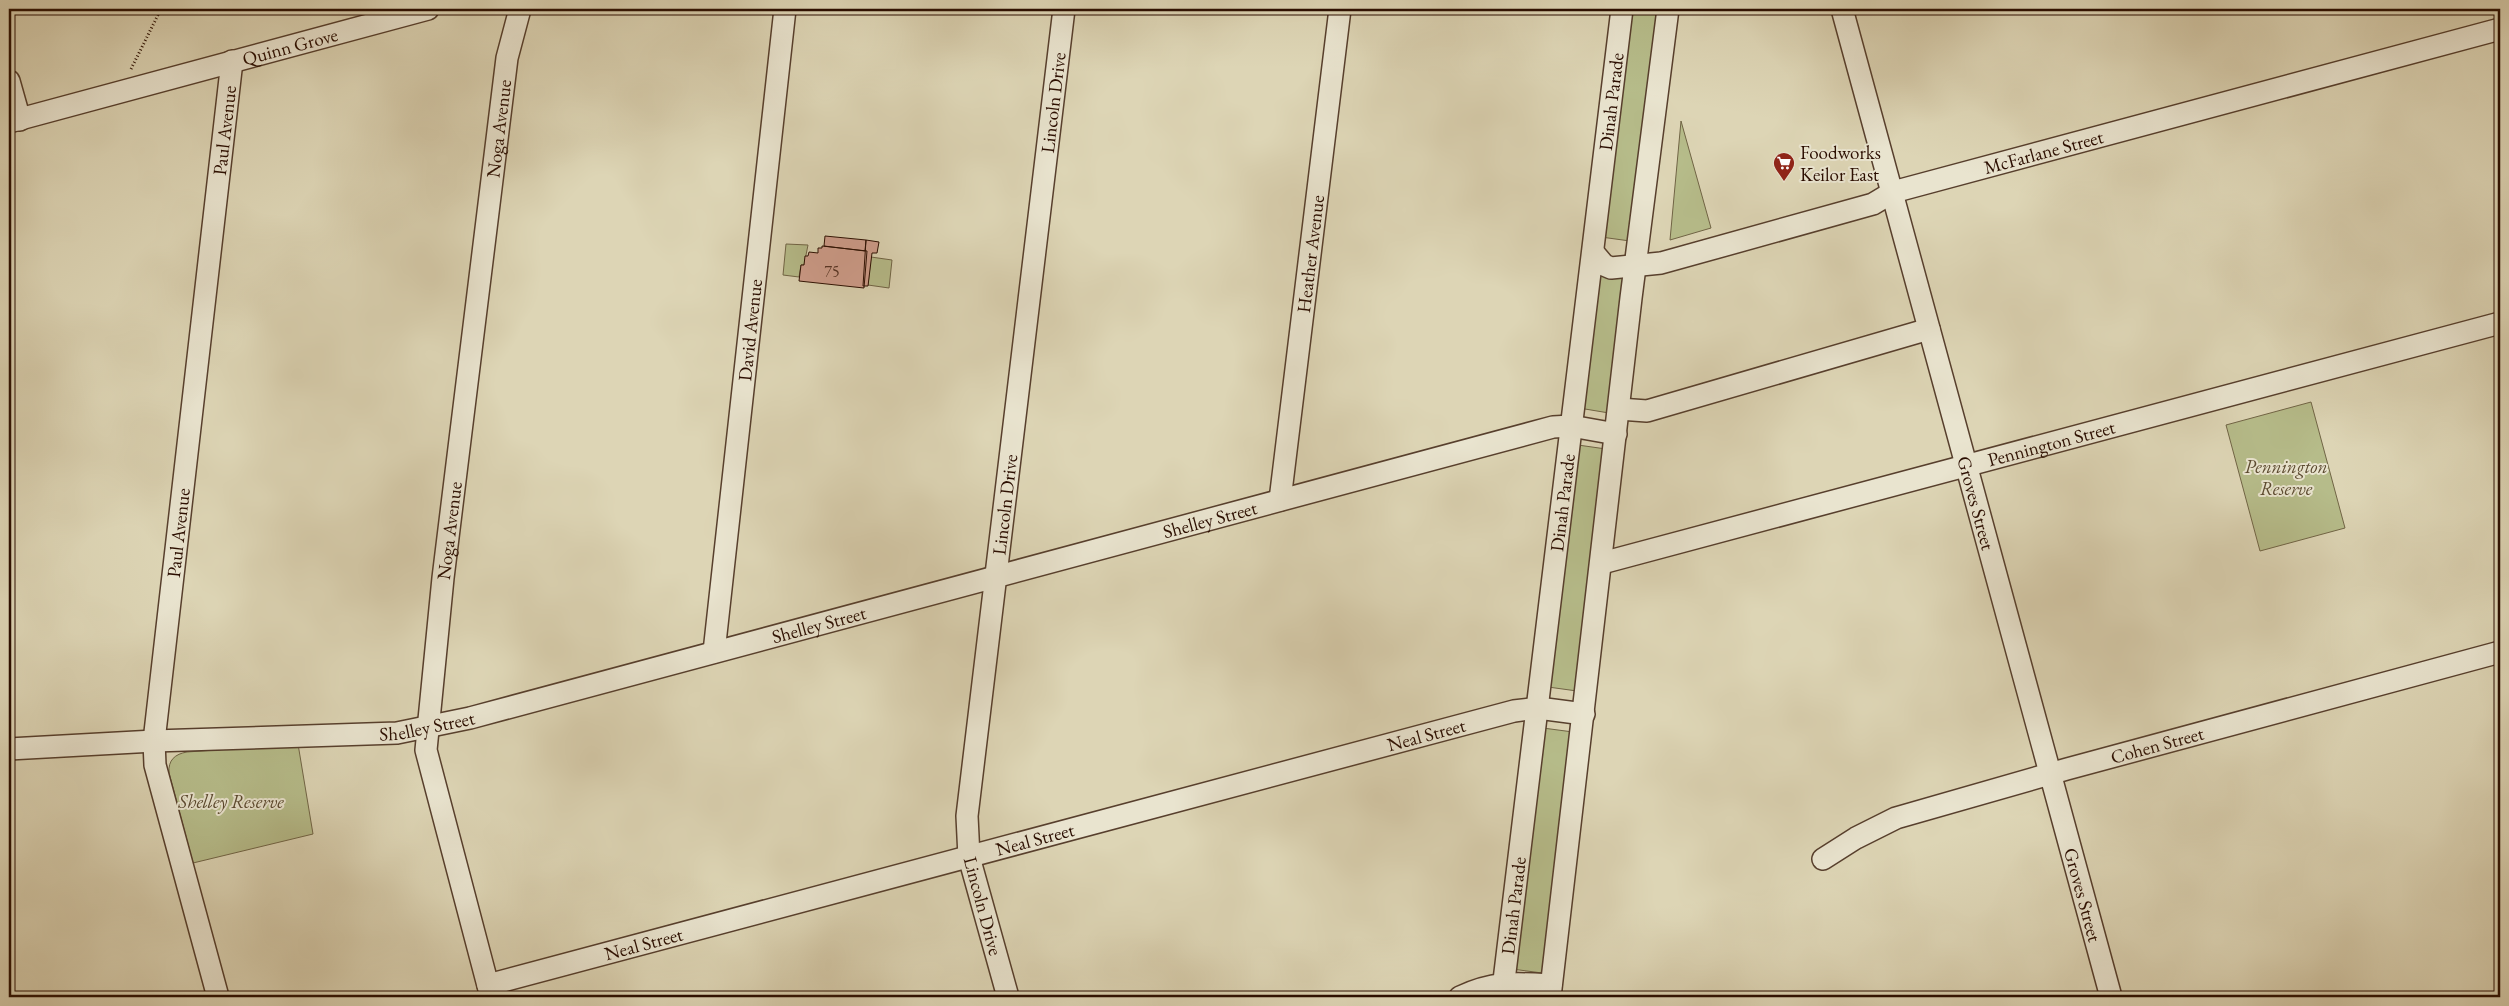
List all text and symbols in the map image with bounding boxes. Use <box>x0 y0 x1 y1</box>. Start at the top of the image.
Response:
street label: Quinn Grove <box>240 21 340 71</box>
street label: Lincoln Drive <box>1034 51 1071 154</box>
street label: Dinah Parade <box>1592 51 1629 152</box>
street label: Noga Avenue <box>480 78 517 179</box>
street label: Paul Avenue <box>206 84 242 177</box>
street label: McFarlane Street <box>1981 124 2106 180</box>
place label: Foodworks Keilor East <box>1800 140 1881 187</box>
supermarket icon: Foodworks Keilor East <box>1772 151 1796 182</box>
street label: Heather Avenue <box>1290 194 1330 314</box>
house number: 75 <box>824 261 840 282</box>
street label: David Avenue <box>732 278 768 382</box>
street label: Pennington Street <box>1985 414 2118 472</box>
street label: Dinah Parade <box>1544 452 1580 553</box>
street label: Lincoln Drive <box>986 453 1023 556</box>
street label: Groves Street <box>1952 453 2001 553</box>
park label: Pennington Reserve <box>2245 454 2327 501</box>
street label: Noga Avenue <box>430 480 467 581</box>
street label: Paul Avenue <box>160 487 195 579</box>
street label: Shelley Street <box>1160 495 1260 544</box>
street label: Shelley Street <box>769 600 869 649</box>
street label: Shelley Street <box>379 705 478 746</box>
street label: Neal Street <box>1384 712 1468 757</box>
street label: Cohen Street <box>2108 720 2206 769</box>
park label: Shelley Reserve <box>177 789 284 814</box>
street label: Neal Street <box>993 817 1077 861</box>
street label: Groves Street <box>2058 845 2108 945</box>
street label: Lincoln Drive <box>958 854 1008 958</box>
street label: Dinah Parade <box>1495 855 1531 956</box>
street label: Neal Street <box>602 921 686 966</box>

